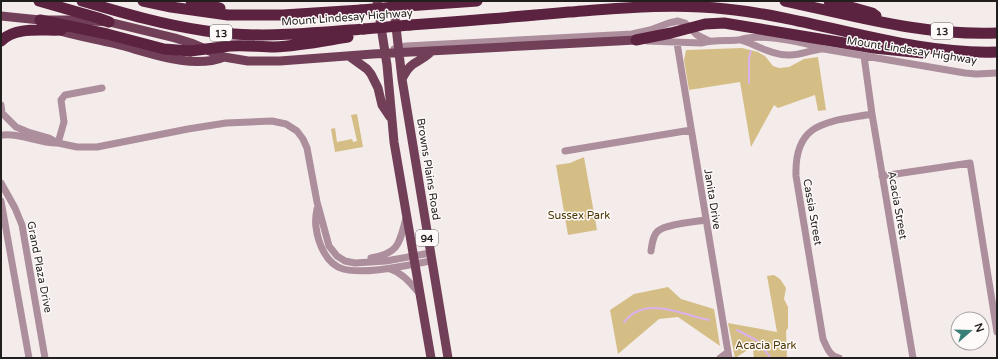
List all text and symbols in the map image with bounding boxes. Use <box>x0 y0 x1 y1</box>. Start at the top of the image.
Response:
street label: Mount Lindesay Highway <box>281 6 413 29</box>
road number: 13 <box>931 23 953 39</box>
road number: 13 <box>210 25 232 41</box>
street label: Mount Lindesay Highway <box>846 34 978 67</box>
street label: Browns Plains Road <box>414 117 443 221</box>
street label: Janita Drive <box>701 168 724 230</box>
street label: Acacia Street <box>885 170 910 240</box>
street label: Cassia Street <box>800 178 825 247</box>
park label: Sussex Park <box>548 209 610 222</box>
street label: Grand Plaza Drive <box>24 220 55 314</box>
road number: 94 <box>416 230 438 246</box>
north arrow <box>950 311 990 351</box>
text: N <box>971 321 987 334</box>
park label: Acacia Park <box>735 339 797 352</box>

